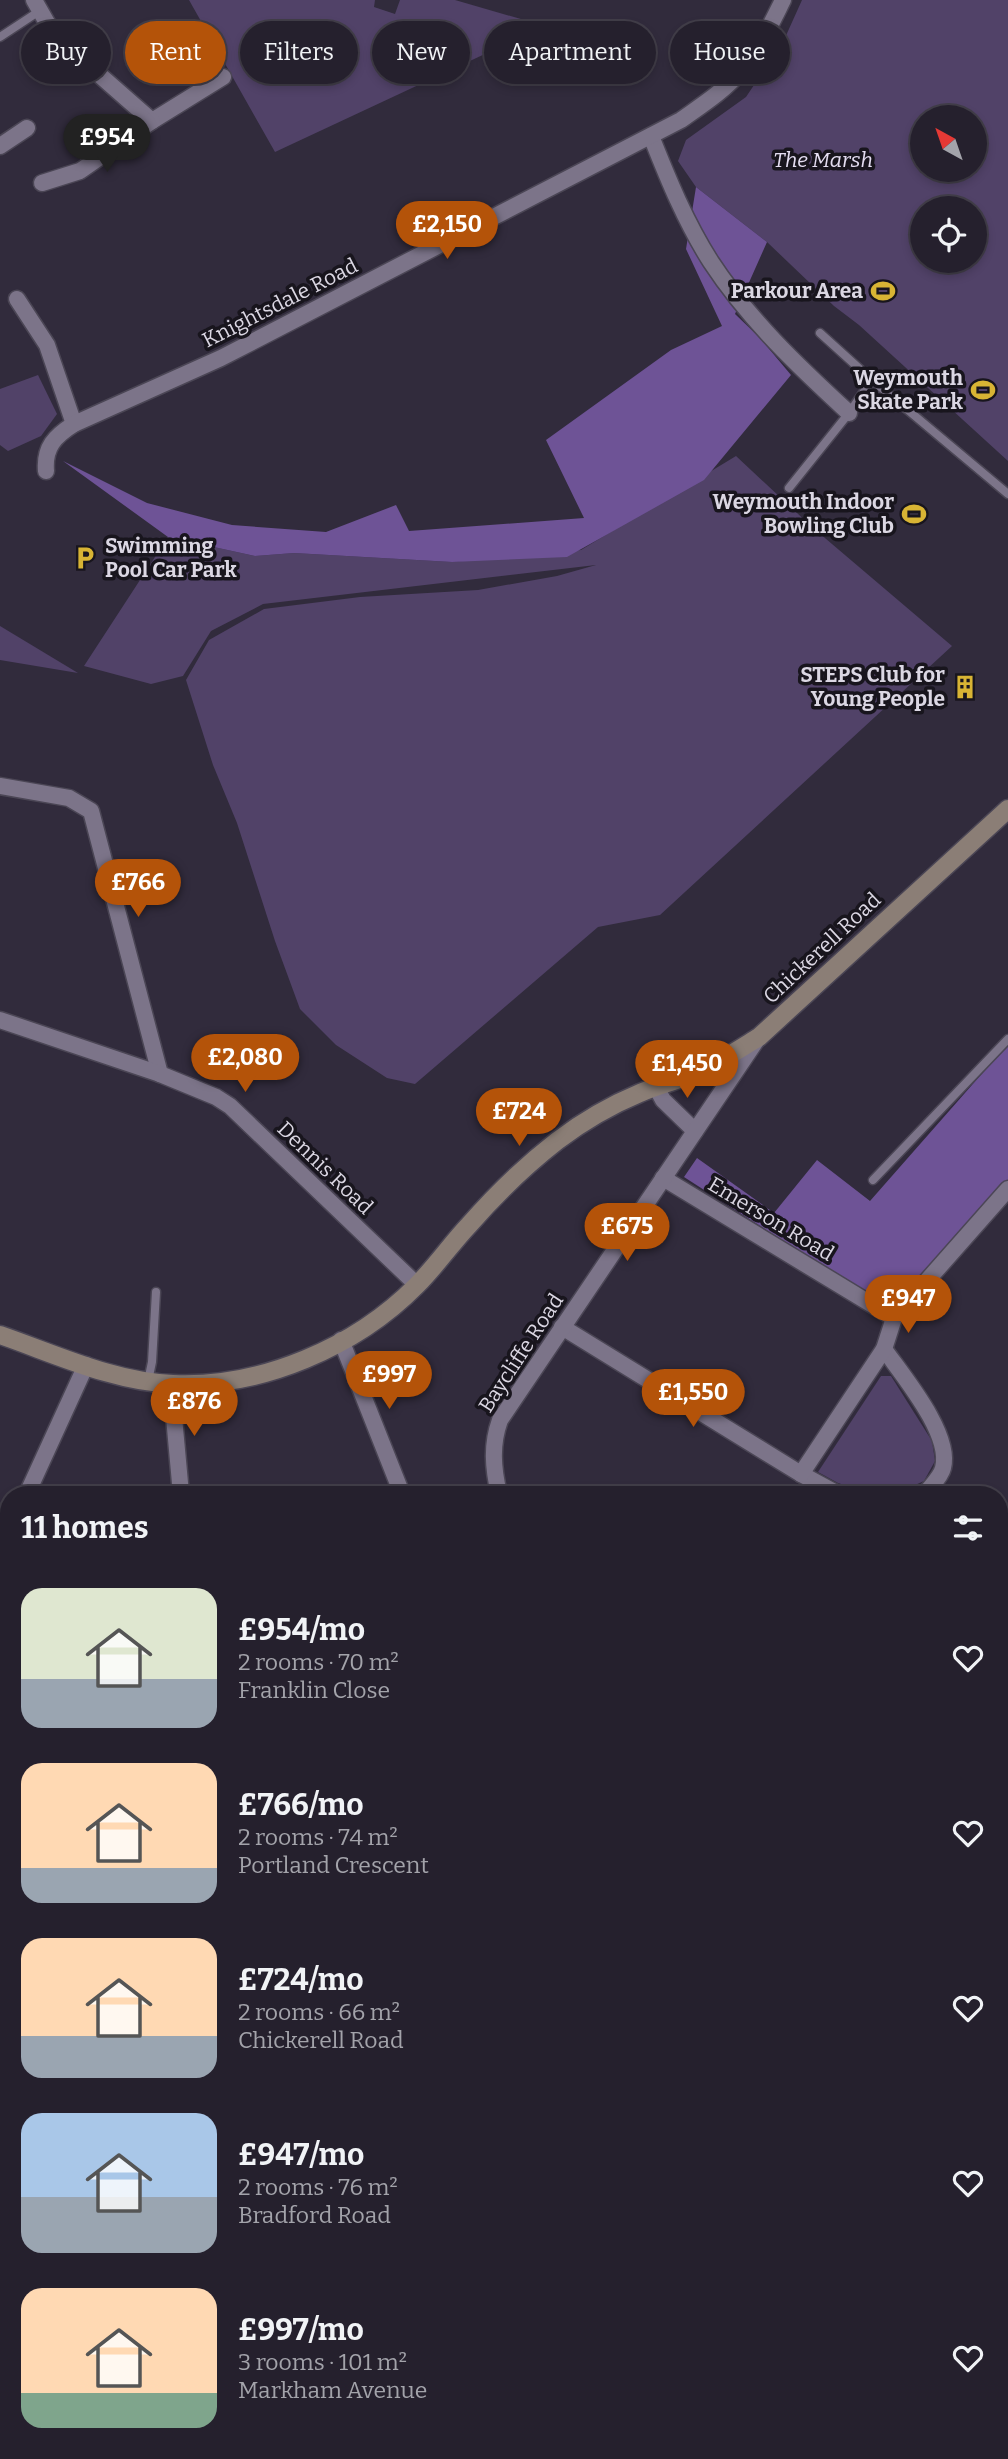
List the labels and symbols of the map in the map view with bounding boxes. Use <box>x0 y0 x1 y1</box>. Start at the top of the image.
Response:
north arrow <box>910 105 987 182</box>
pin: £954 <box>66 114 148 174</box>
park label: The Marsh <box>773 147 873 173</box>
pin: £2,150 <box>390 202 504 261</box>
street label: Knightsdale Road <box>198 253 362 353</box>
sports icon: Parkour Area <box>869 277 897 305</box>
place label: Parkour Area <box>731 278 863 304</box>
place label: Weymouth Skate Park <box>853 365 964 415</box>
sports icon: Weymouth Skate Park <box>969 376 997 404</box>
place label: Weymouth Indoor Bowling Club <box>713 489 894 539</box>
sports icon: Weymouth Indoor Bowling Club <box>900 500 928 528</box>
place label: Swimming Pool Car Park <box>105 533 237 583</box>
parking icon: Swimming Pool Car Park <box>71 544 99 572</box>
place label: STEPS Club for Young People <box>800 662 945 712</box>
building icon: STEPS Club for Young People <box>951 673 979 701</box>
pin: £766 <box>97 860 179 919</box>
street label: Chickerell Road <box>758 887 886 1009</box>
pin: £2,080 <box>188 1034 302 1094</box>
pin: £1,450 <box>630 1040 744 1100</box>
pin: £724 <box>478 1088 560 1148</box>
street label: Dennis Road <box>272 1116 378 1220</box>
street label: Emerson Road <box>703 1171 839 1267</box>
pin: £675 <box>586 1204 668 1263</box>
pin: £947 <box>867 1276 949 1335</box>
street label: Baycliffe Road <box>473 1289 569 1417</box>
pin: £997 <box>348 1352 430 1411</box>
pin: £1,550 <box>636 1370 750 1429</box>
pin: £876 <box>153 1378 235 1438</box>

